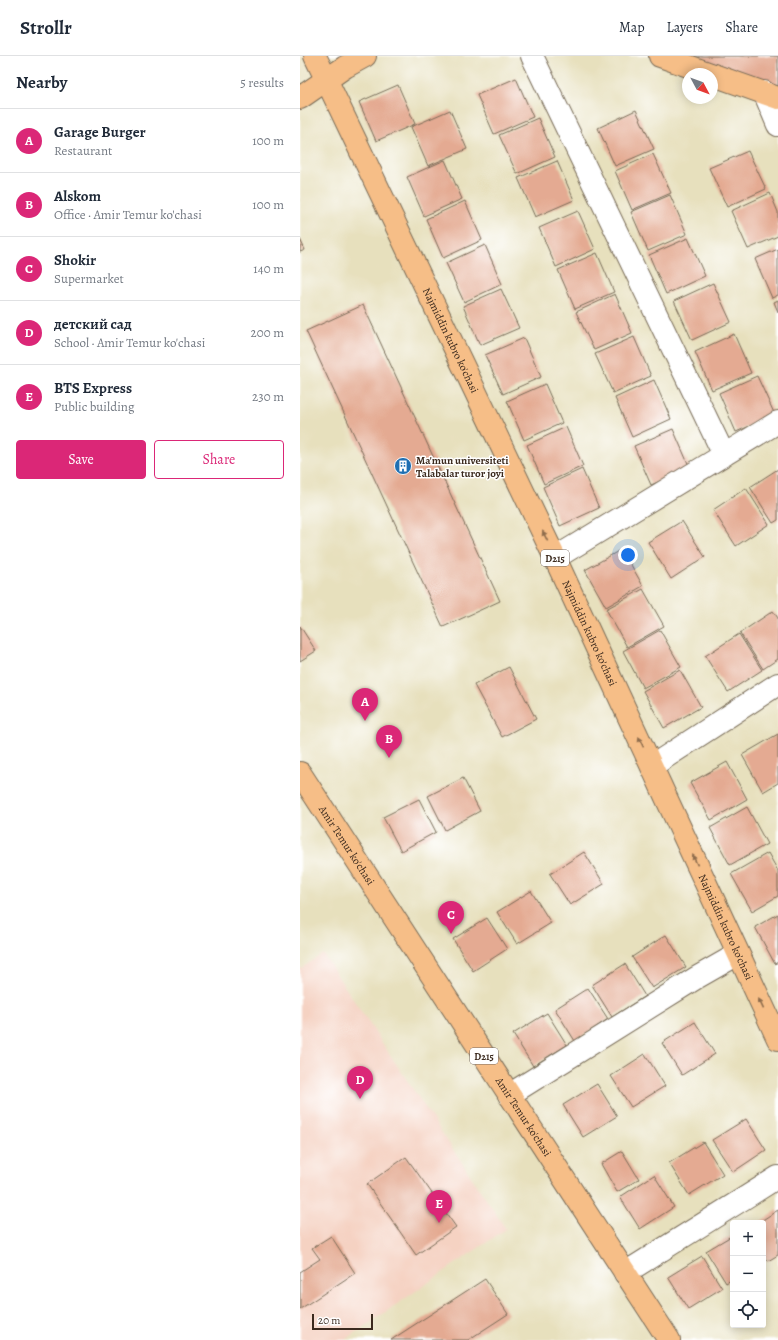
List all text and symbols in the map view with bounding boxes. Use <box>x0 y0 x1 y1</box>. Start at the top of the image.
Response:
text: Strollr <box>20 15 72 41</box>
text: Map <box>619 18 645 37</box>
text: Layers <box>667 18 703 37</box>
text: Share <box>725 18 758 37</box>
north arrow <box>682 68 718 104</box>
text: Nearby <box>16 71 67 94</box>
text: 5 results <box>240 74 284 91</box>
text: Garage Burger <box>54 122 146 142</box>
text: A <box>25 132 33 149</box>
text: 100 m <box>252 132 284 149</box>
text: Restaurant <box>54 142 112 159</box>
text: Alskom <box>54 186 101 206</box>
text: B <box>25 196 33 213</box>
text: 100 m <box>252 196 284 213</box>
text: Office · Amir Temur ko'chasi <box>54 206 202 223</box>
text: Shokir <box>54 250 96 270</box>
text: C <box>25 260 33 277</box>
text: 140 m <box>253 260 284 277</box>
text: Supermarket <box>54 270 124 287</box>
street label: Najmiddin kubro ko'chasi <box>419 285 482 396</box>
text: детский сад <box>54 314 132 334</box>
text: D <box>24 324 34 341</box>
text: 200 m <box>251 324 284 341</box>
text: School · Amir Temur ko'chasi <box>54 334 205 351</box>
text: BTS Express <box>54 378 132 398</box>
text: E <box>25 388 33 405</box>
text: 230 m <box>252 388 284 405</box>
text: Public building <box>54 398 134 415</box>
button: Save <box>16 440 146 479</box>
button: Share <box>154 440 284 479</box>
place label: Ma'mun universiteti Talabalar turor joyi <box>416 453 508 481</box>
building icon: Ma'mun universiteti Talabalar turor joyi <box>393 456 413 476</box>
one-way arrow <box>541 530 548 541</box>
your location <box>618 545 638 565</box>
road number: D215 <box>541 550 569 566</box>
street label: Najmiddin kubro ko'chasi <box>558 578 620 688</box>
pin: A <box>352 688 378 721</box>
pin: B <box>376 725 402 758</box>
one-way arrow <box>638 737 644 748</box>
street label: Amir Temur ko'chasi <box>315 802 378 888</box>
one-way arrow <box>692 855 698 866</box>
street label: Najmiddin kubro ko'chasi <box>695 872 757 982</box>
pin: C <box>438 901 464 934</box>
one-way arrow <box>758 998 764 1010</box>
road number: D215 <box>470 1048 498 1064</box>
pin: D <box>347 1066 373 1099</box>
street label: Amir Temur ko'chasi <box>491 1073 555 1160</box>
pin: E <box>426 1190 452 1223</box>
map controls <box>730 1220 766 1328</box>
button: + <box>730 1220 766 1256</box>
button: − <box>730 1256 766 1292</box>
button: locate <box>730 1292 766 1328</box>
scale bar <box>312 1312 373 1331</box>
text: 20 m <box>318 1313 340 1328</box>

